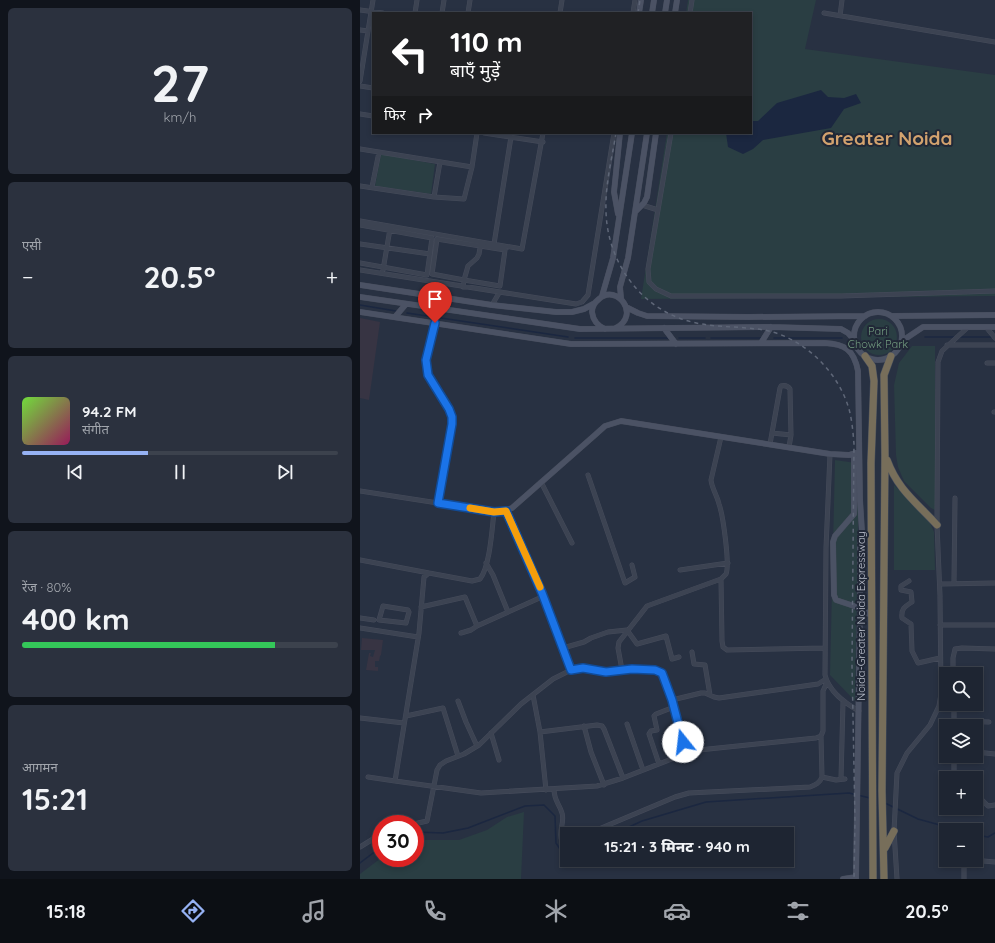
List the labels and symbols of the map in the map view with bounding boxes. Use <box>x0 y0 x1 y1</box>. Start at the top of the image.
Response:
district label: Greater Noida <box>822 126 952 150</box>
pin <box>418 282 452 323</box>
park label: Pari Chowk Park <box>848 324 908 351</box>
street label: Noida-Greater Noida Expressway <box>854 531 868 701</box>
position arrow <box>662 721 704 763</box>
speed limit sign: 30 <box>372 815 424 867</box>

